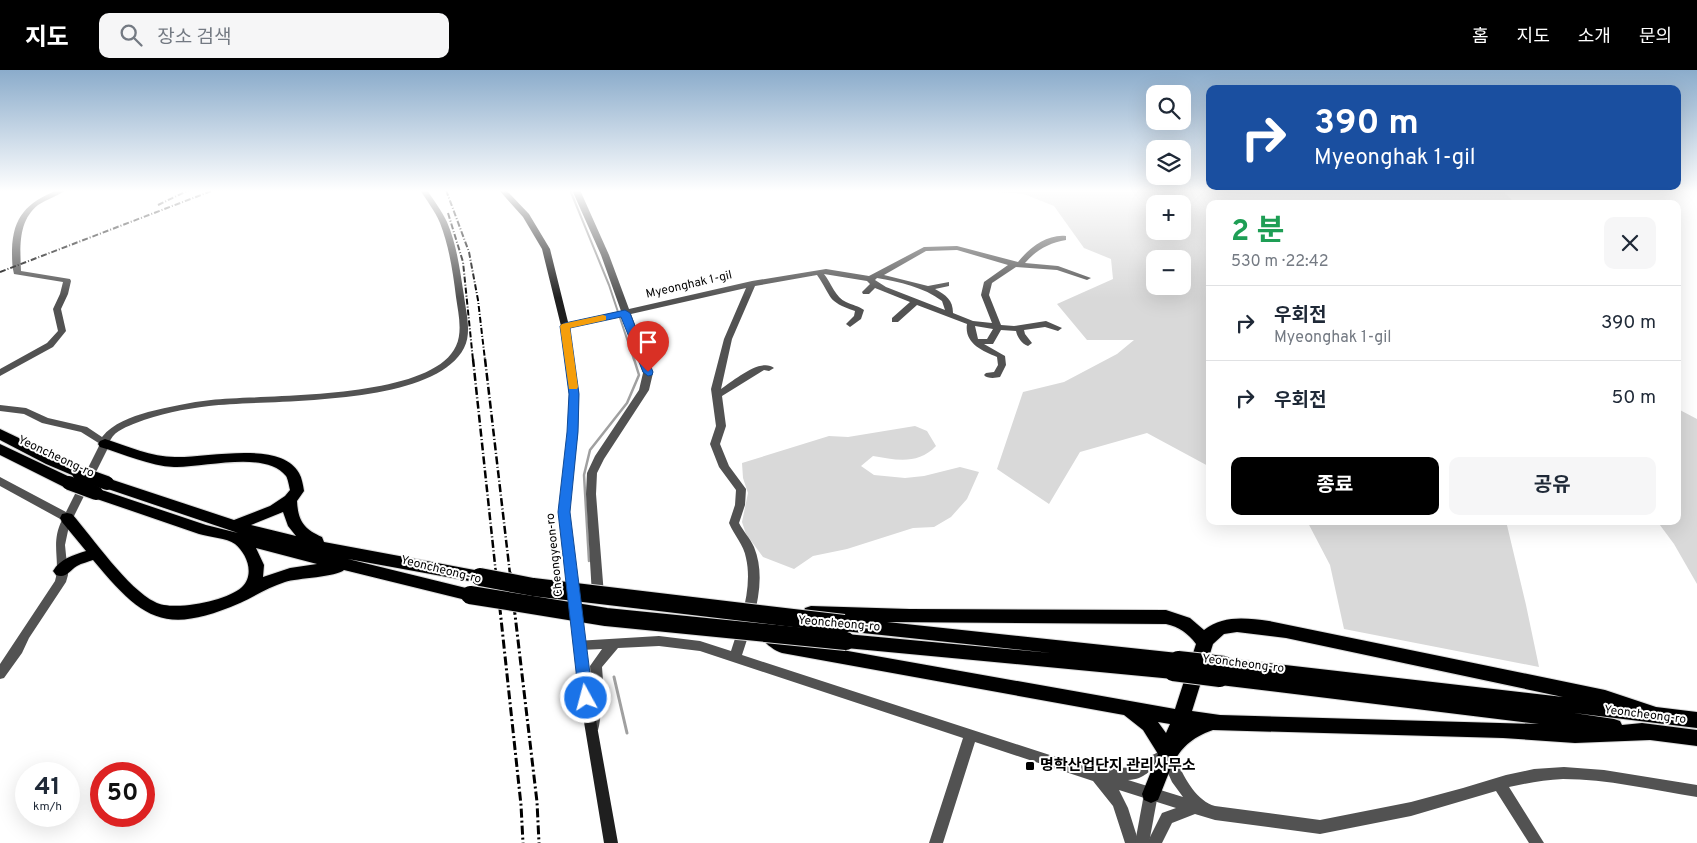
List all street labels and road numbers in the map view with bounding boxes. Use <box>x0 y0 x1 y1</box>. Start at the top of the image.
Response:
street label: Myeonghak 1-gil <box>644 267 734 303</box>
street label: Yeoncheong-ro <box>15 432 97 482</box>
street label: Cheongyeon-ro <box>543 512 567 598</box>
street label: Yeoncheong-ro <box>399 552 483 588</box>
street label: Yeoncheong-ro <box>797 612 881 636</box>
street label: Yeoncheong-ro <box>1201 651 1285 677</box>
street label: Yeoncheong-ro <box>1603 702 1687 728</box>

